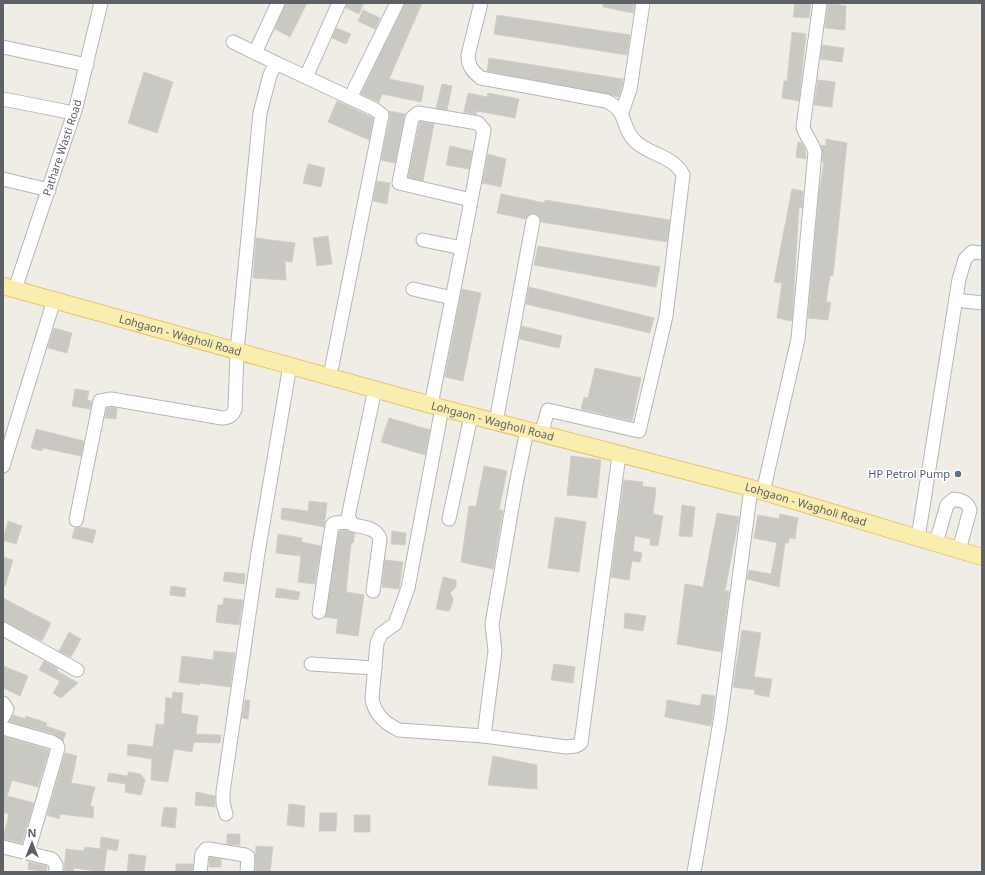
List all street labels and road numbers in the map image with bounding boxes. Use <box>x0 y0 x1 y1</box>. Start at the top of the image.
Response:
street label: Pathare Wasti Road <box>39 98 85 198</box>
street label: Lohgaon - Wagholi Road <box>118 311 243 359</box>
street label: Lohgaon - Wagholi Road <box>430 397 556 444</box>
street label: Lohgaon - Wagholi Road <box>743 479 869 529</box>

